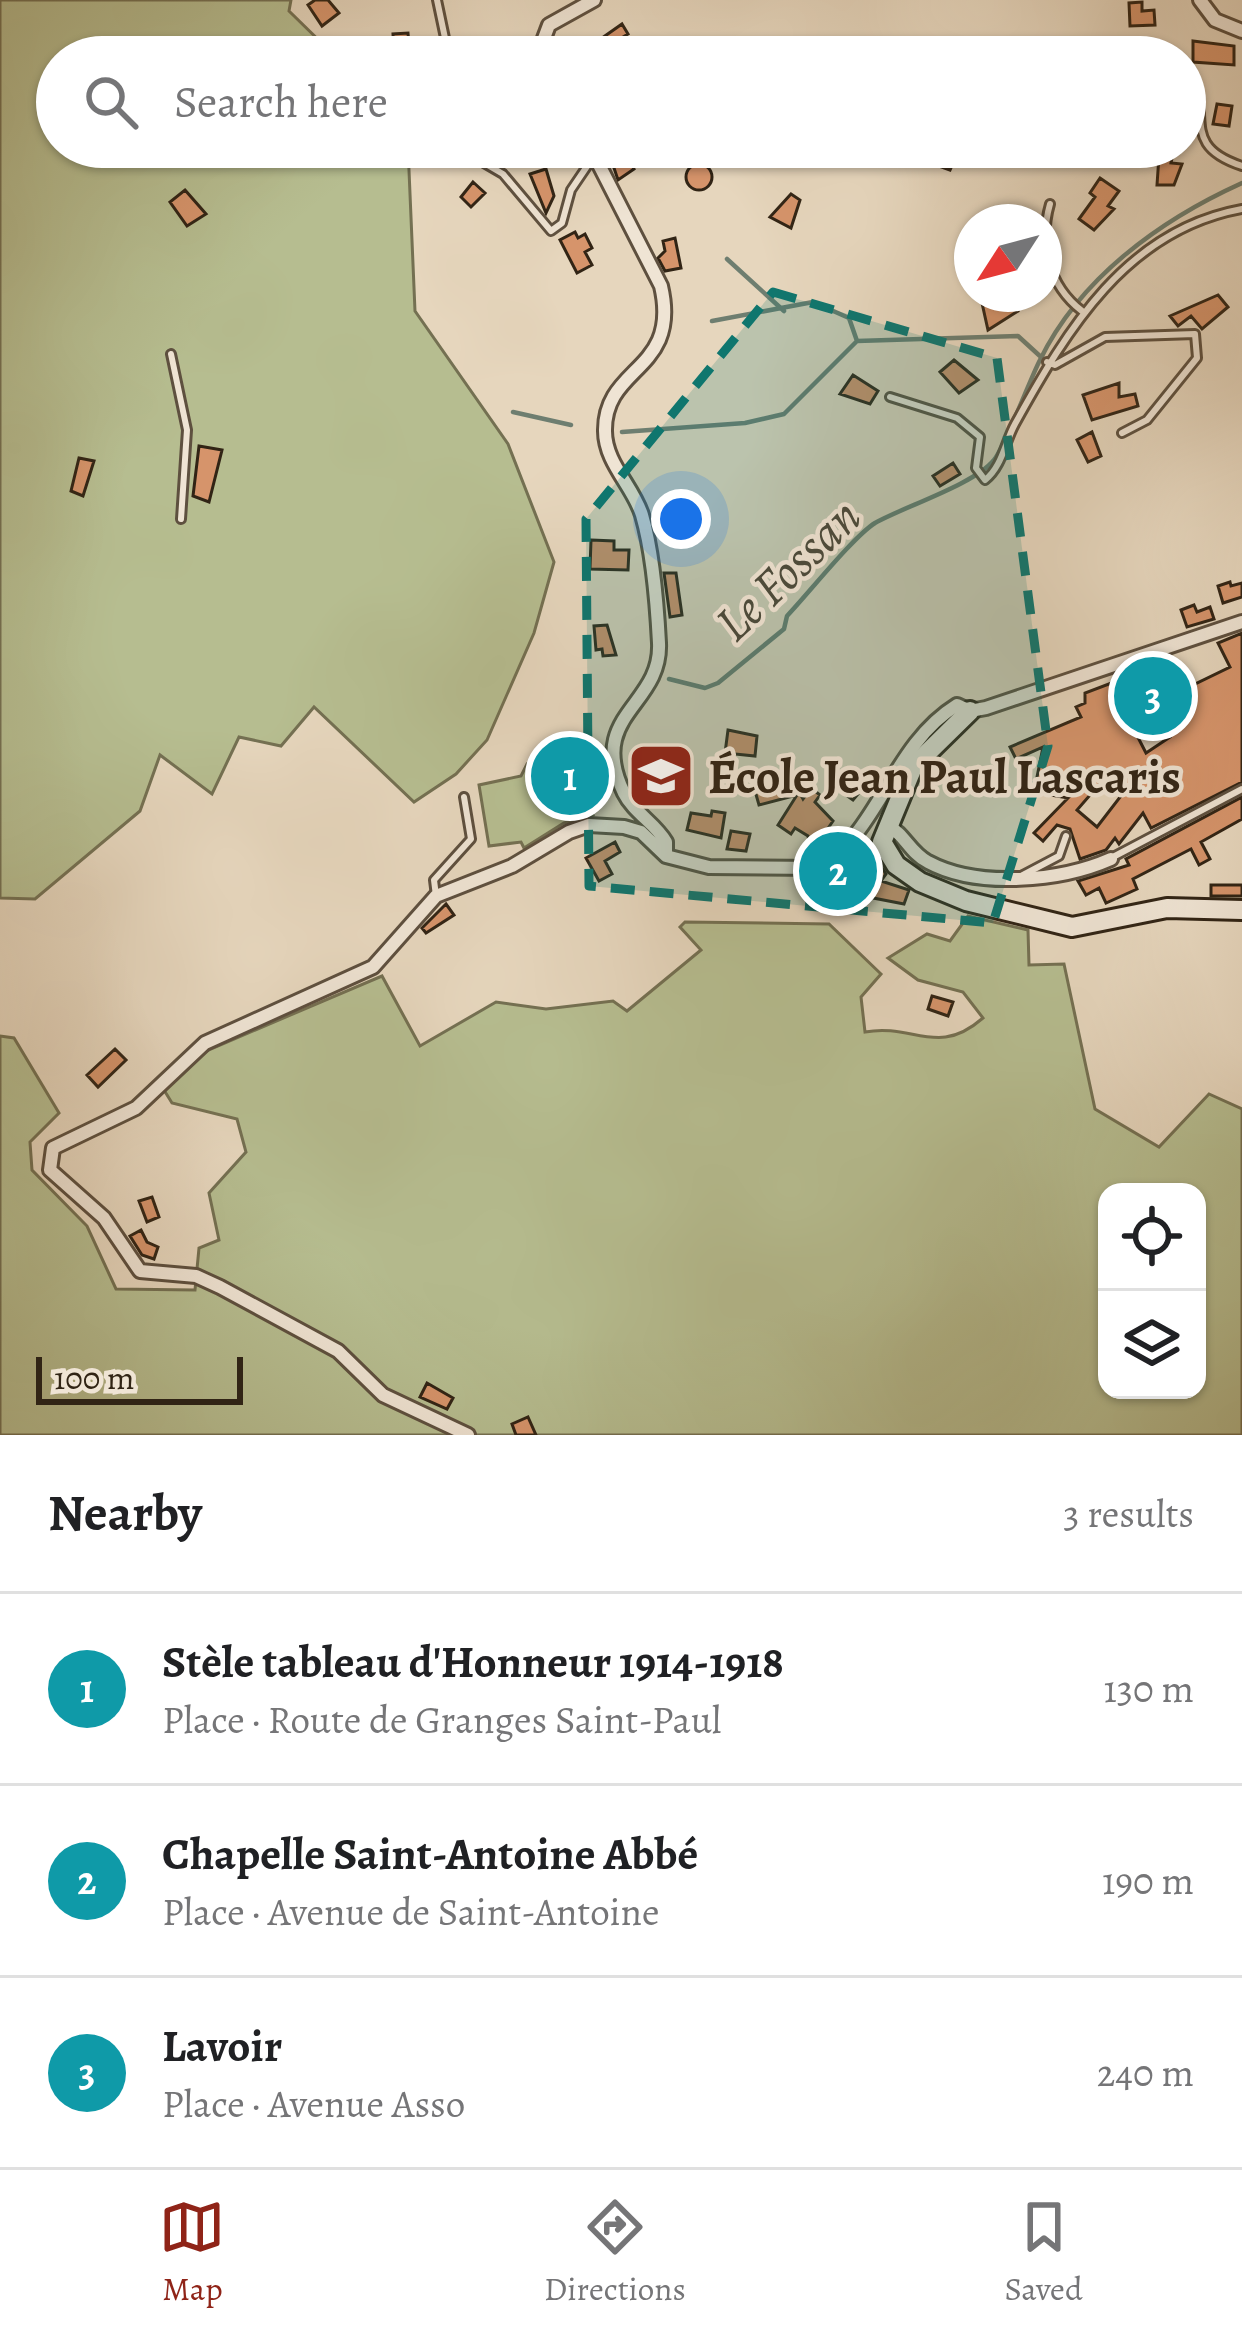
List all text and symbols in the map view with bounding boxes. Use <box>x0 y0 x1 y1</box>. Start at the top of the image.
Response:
search box <box>36 36 1206 168</box>
icon: search <box>78 69 144 135</box>
text: Search here <box>174 71 388 133</box>
north arrow <box>954 204 1062 312</box>
water label: Le Fossan <box>699 482 876 657</box>
your location <box>651 489 711 549</box>
pin: 3 <box>1114 651 1192 741</box>
pin: 1 <box>531 731 609 821</box>
school or university icon: École Jean Paul Lascaris <box>626 741 696 811</box>
place label: École Jean Paul Lascaris <box>708 744 1181 810</box>
pin: 2 <box>799 826 877 916</box>
map controls <box>1098 1183 1206 1399</box>
button: locate <box>1098 1183 1206 1291</box>
button: layers <box>1098 1291 1206 1399</box>
scale bar <box>36 1351 243 1404</box>
text: 100 m <box>54 1355 134 1400</box>
text: Nearby <box>48 1478 202 1548</box>
text: 3 results <box>1063 1487 1194 1540</box>
text: Stèle tableau d'Honneur 1914-1918 <box>162 1631 784 1693</box>
text: 1 <box>80 1662 94 1715</box>
text: 130 m <box>1103 1662 1194 1715</box>
text: Place · Route de Granges Saint-Paul <box>162 1693 721 1746</box>
text: Chapelle Saint-Antoine Abbé <box>162 1823 698 1885</box>
text: 2 <box>78 1854 96 1907</box>
text: 190 m <box>1102 1854 1194 1907</box>
text: Place · Avenue de Saint-Antoine <box>162 1885 659 1938</box>
text: Lavoir <box>162 2015 282 2077</box>
text: 3 <box>79 2046 95 2099</box>
text: 240 m <box>1097 2046 1194 2099</box>
text: Place · Avenue Asso <box>162 2077 465 2130</box>
tab: Map <box>159 2194 225 2311</box>
tab: Directions <box>544 2194 686 2311</box>
tab: Saved <box>1004 2194 1083 2311</box>

